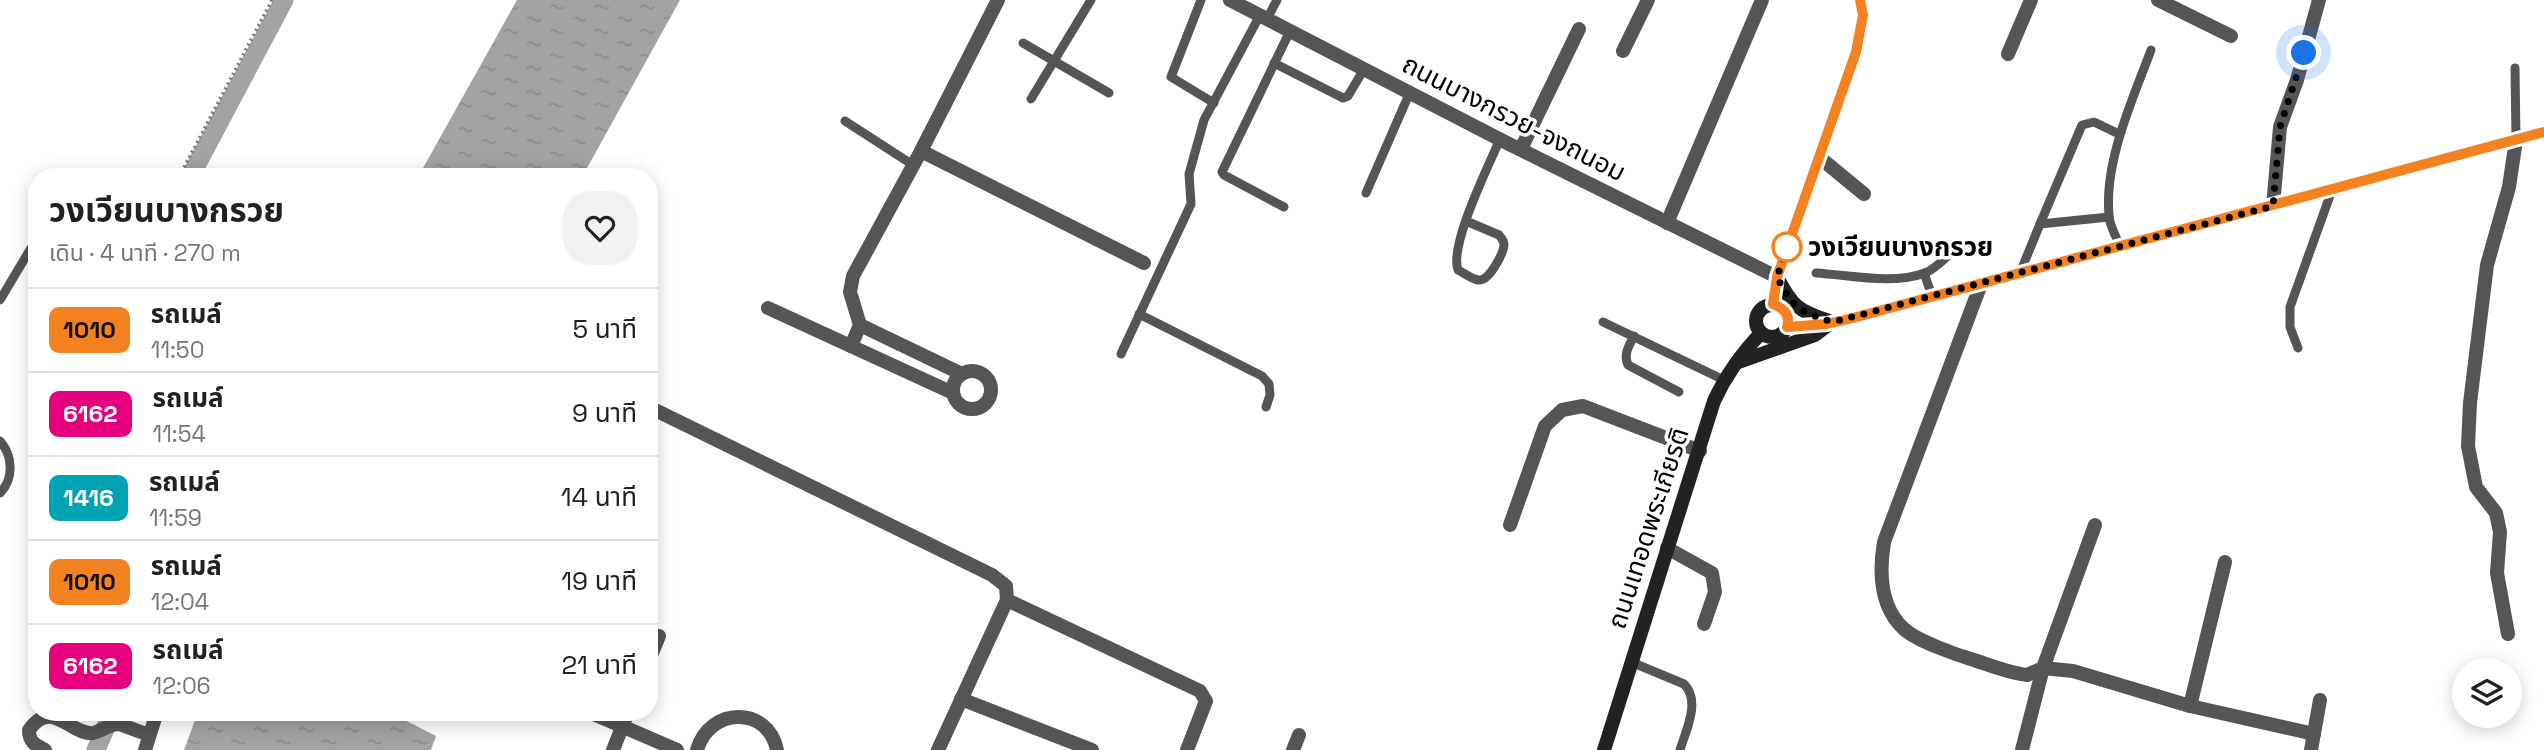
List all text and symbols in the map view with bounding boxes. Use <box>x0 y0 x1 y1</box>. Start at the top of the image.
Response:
your location <box>2286 35 2321 70</box>
street label: ถนนบางกรวย-จงถนอม <box>1397 47 1631 189</box>
text: วงเวียนบางกรวย <box>49 190 284 232</box>
button: heart <box>563 191 637 265</box>
place label: วงเวียนบางกรวย <box>1808 230 1993 264</box>
marker: วงเวียนบางกรวย <box>1772 232 1802 262</box>
text: เดิน · 4 นาที · 270 m <box>49 238 241 268</box>
text: รถเมล์ <box>151 297 222 331</box>
text: 5 นาที <box>572 312 637 346</box>
text: 1010 <box>63 314 116 345</box>
text: 11:50 <box>151 335 204 365</box>
text: รถเมล์ <box>153 381 224 415</box>
text: 9 นาที <box>572 396 637 430</box>
text: 6162 <box>63 398 118 429</box>
text: 11:54 <box>153 419 206 449</box>
street label: ถนนเทอดพระเกียรติ <box>1599 423 1697 633</box>
text: รถเมล์ <box>149 465 220 499</box>
text: 14 นาที <box>561 480 637 514</box>
text: 1416 <box>63 482 114 513</box>
text: 11:59 <box>149 503 202 533</box>
text: รถเมล์ <box>151 549 222 583</box>
text: 19 นาที <box>561 564 637 598</box>
text: 1010 <box>63 566 116 597</box>
text: 12:04 <box>151 587 209 617</box>
text: รถเมล์ <box>153 633 224 667</box>
text: 21 นาที <box>561 648 637 682</box>
text: 6162 <box>63 650 118 681</box>
map controls <box>2452 658 2522 728</box>
button: layers <box>2452 658 2522 728</box>
text: 12:06 <box>153 671 211 701</box>

